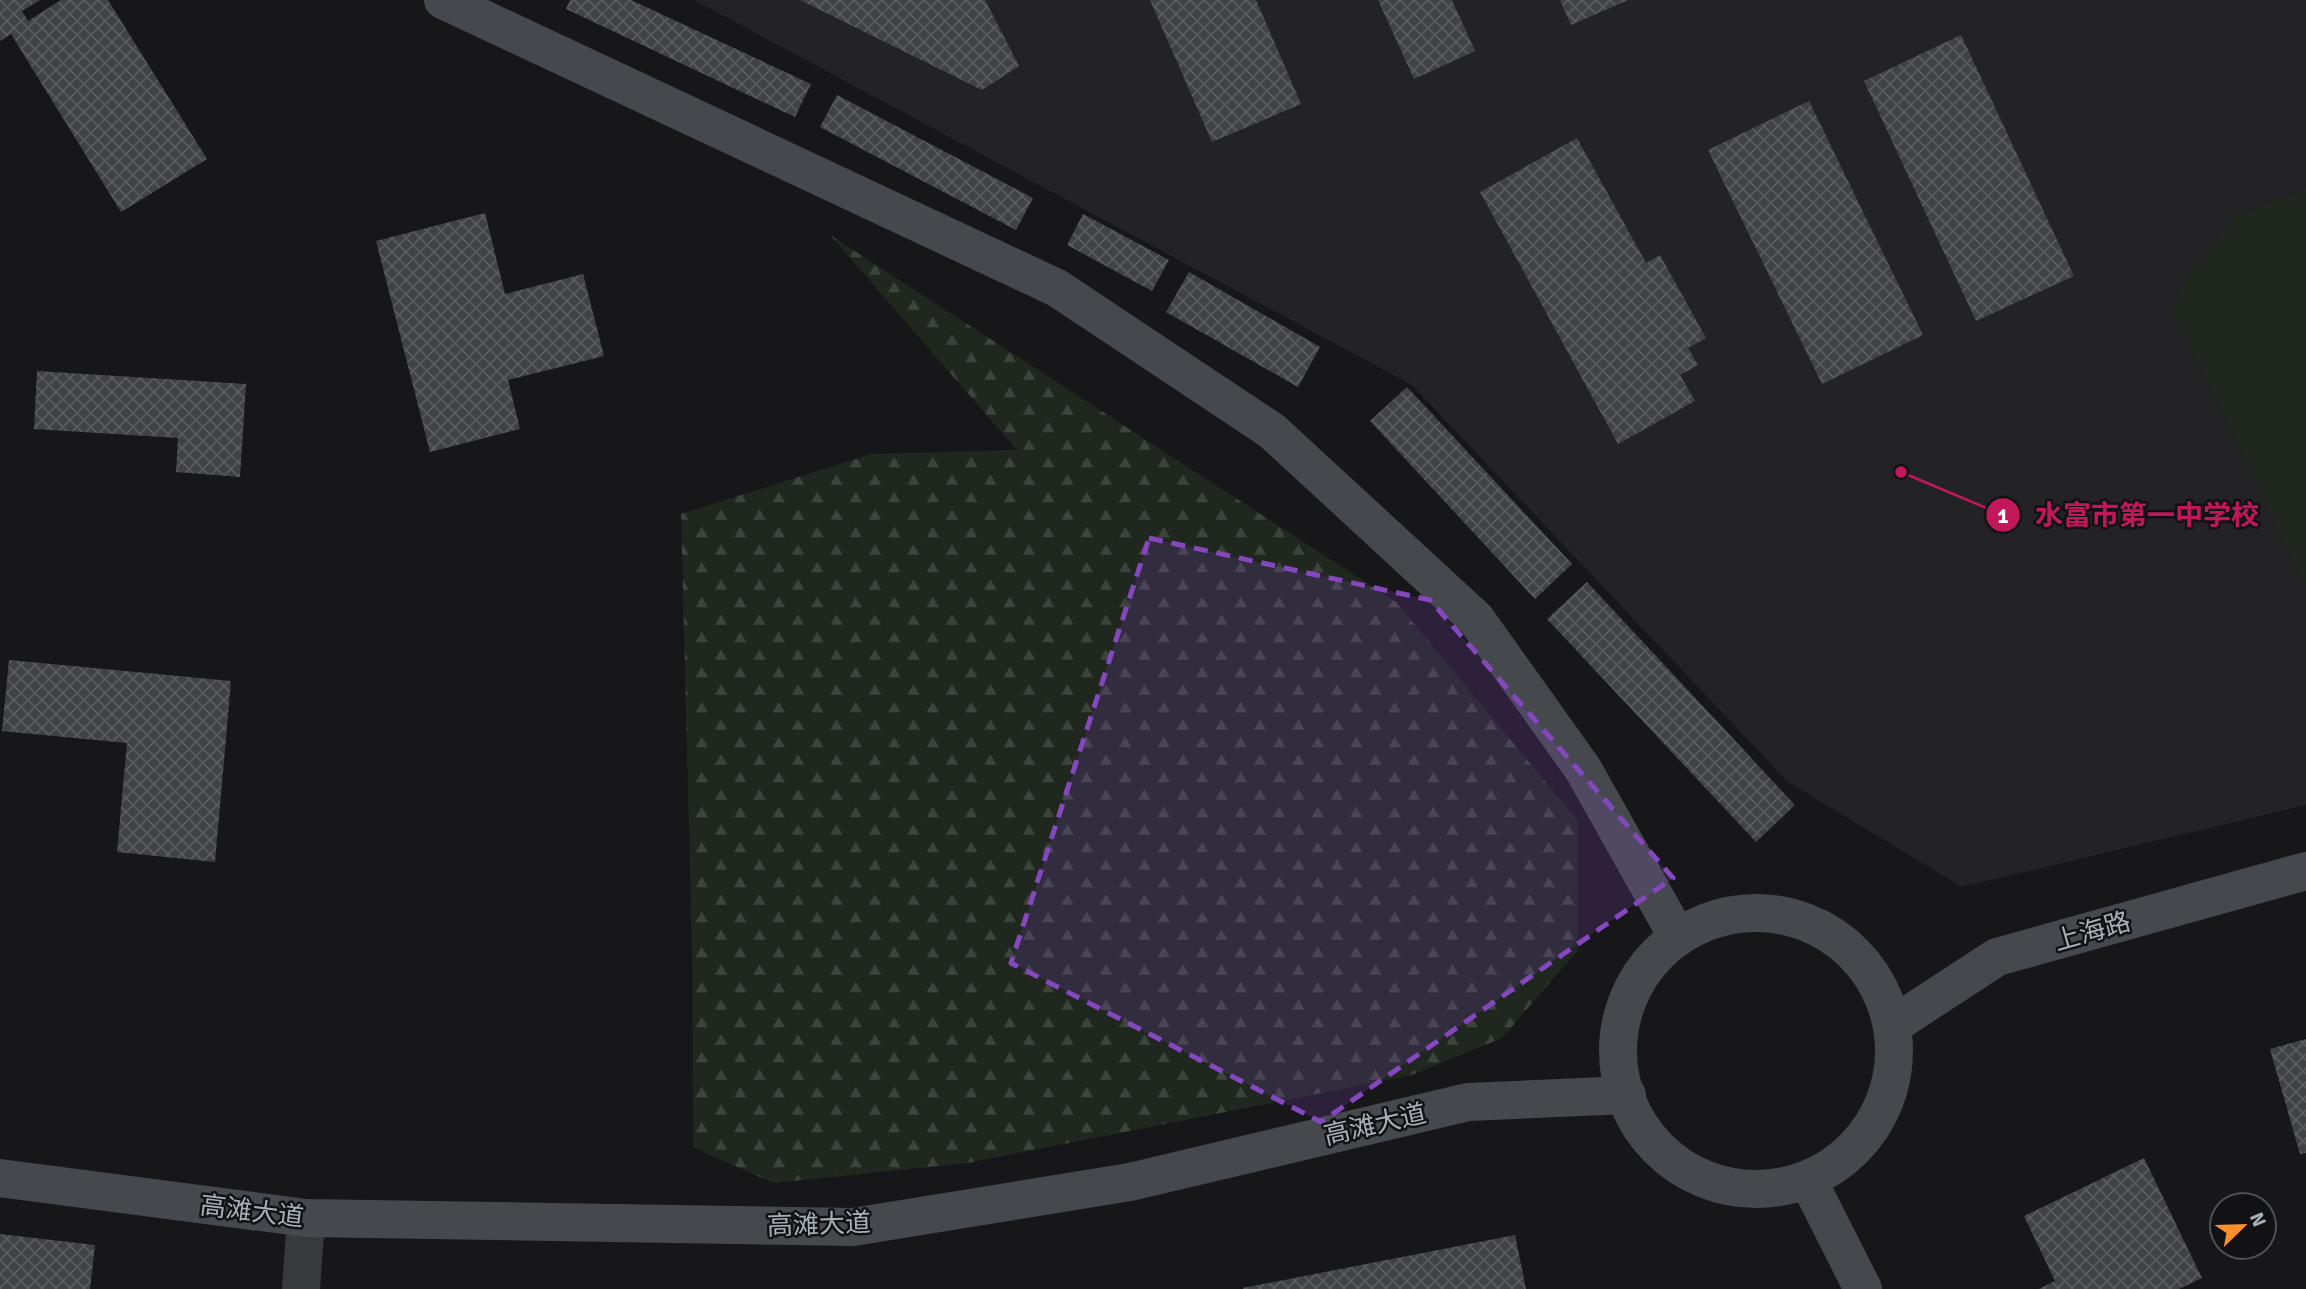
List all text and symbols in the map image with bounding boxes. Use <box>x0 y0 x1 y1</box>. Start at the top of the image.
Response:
callout: 水富市第一中学校 <box>1986 491 2273 540</box>
text: 水富市第一中学校 <box>2035 499 2259 533</box>
text: 1 <box>1997 503 2009 529</box>
street label: 上海路 <box>2050 906 2134 958</box>
street label: 高滩大道 <box>1321 1098 1429 1152</box>
street label: 高滩大道 <box>198 1190 305 1234</box>
north arrow <box>2208 1191 2278 1261</box>
street label: 高滩大道 <box>767 1207 872 1243</box>
text: N <box>2244 1209 2271 1231</box>

